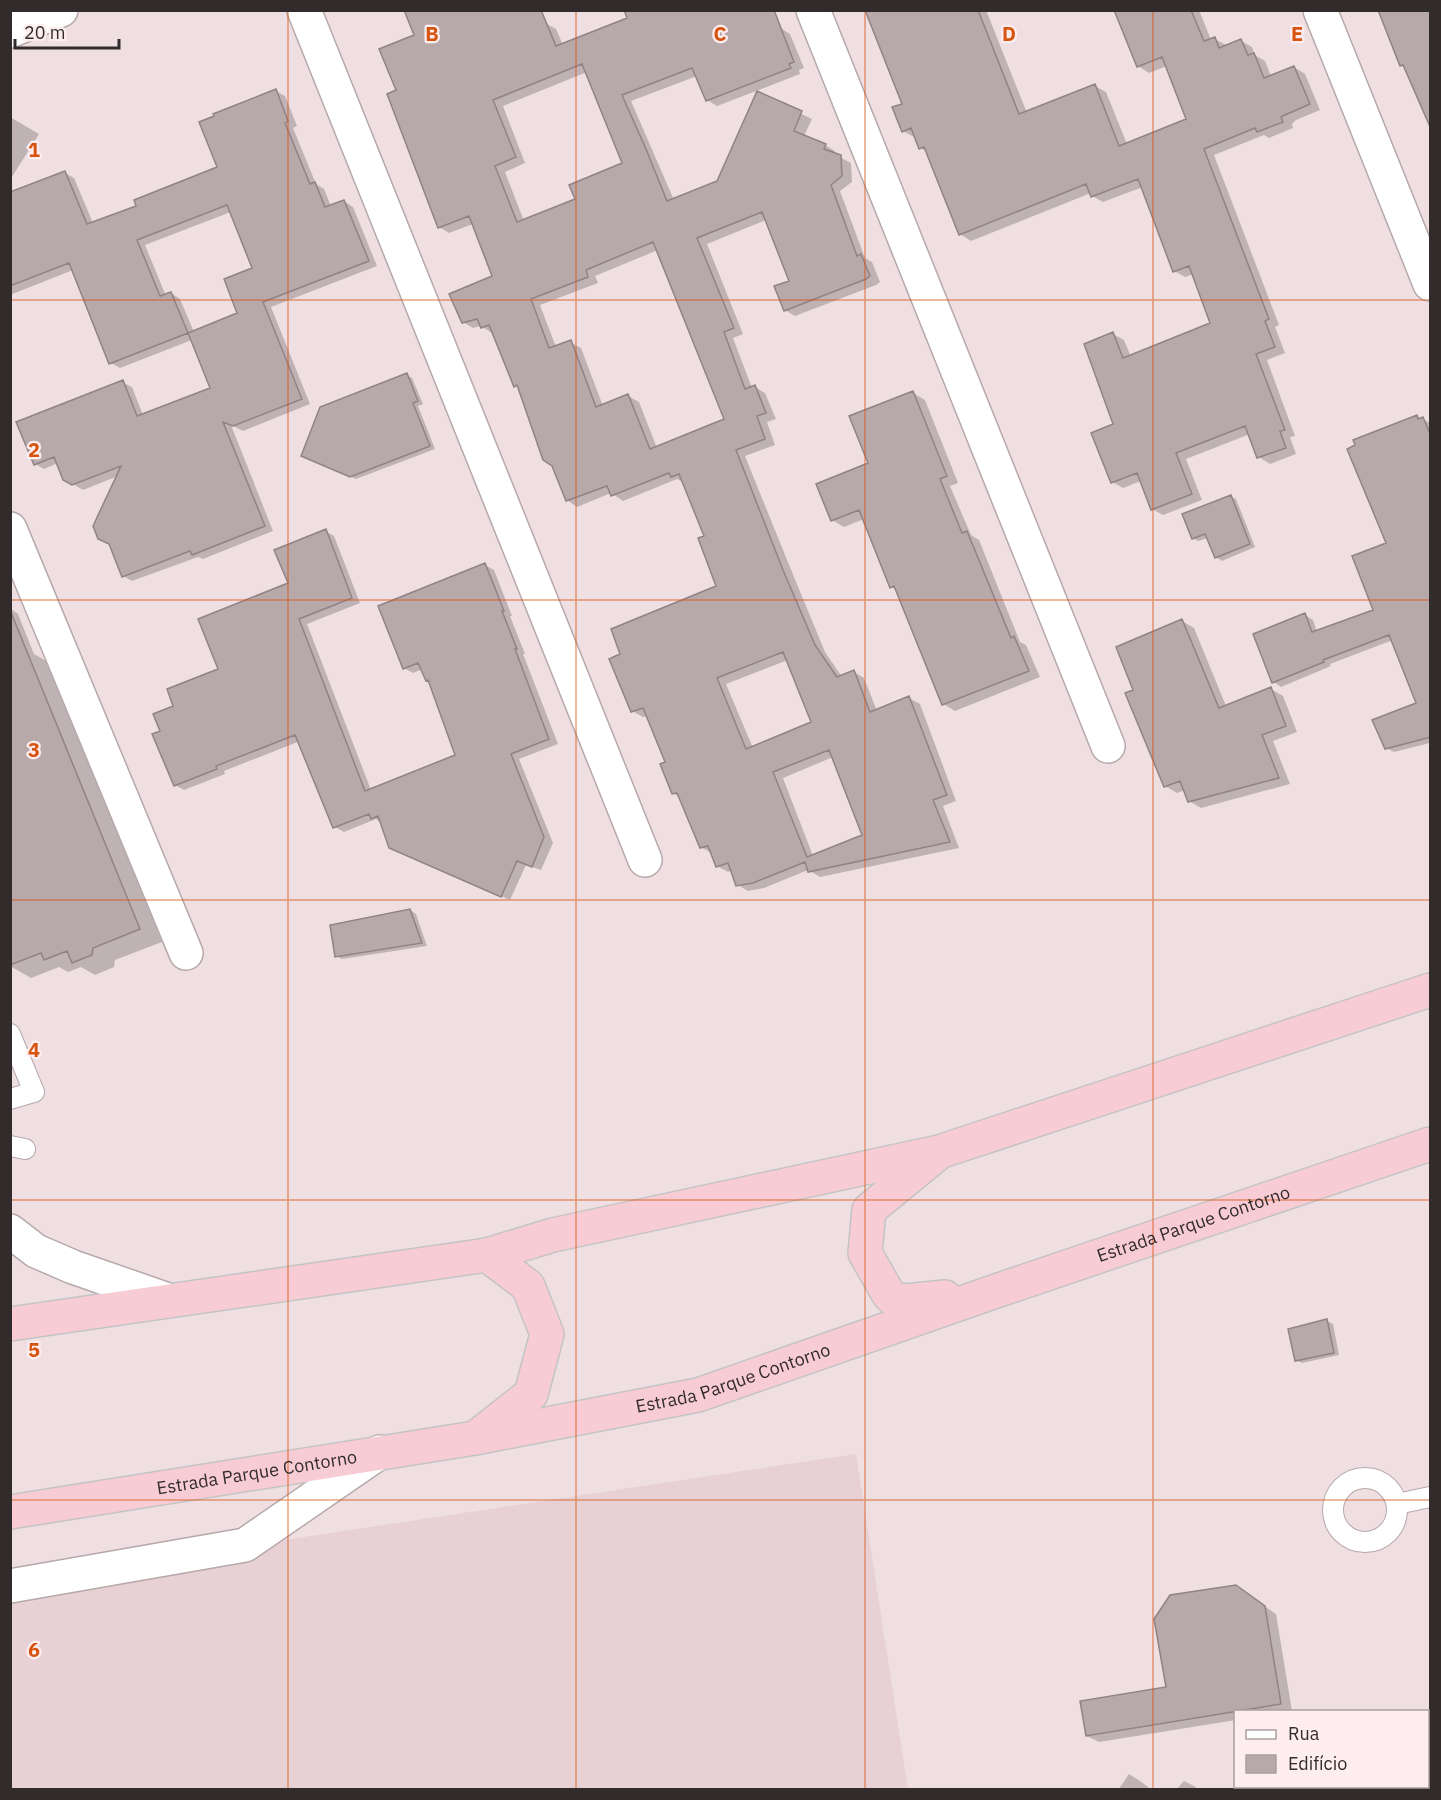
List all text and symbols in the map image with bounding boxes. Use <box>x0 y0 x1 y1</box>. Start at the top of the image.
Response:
scale bar <box>15 12 118 50</box>
text: B <box>425 20 439 47</box>
text: C <box>713 20 727 47</box>
text: D <box>1002 20 1016 47</box>
text: E <box>1291 20 1303 47</box>
text: 20 m <box>24 21 66 44</box>
text: 1 <box>28 136 40 163</box>
text: 2 <box>28 436 40 463</box>
text: 3 <box>28 736 40 763</box>
text: 4 <box>28 1036 40 1063</box>
street label: Estrada Parque Contorno <box>1094 1180 1293 1267</box>
text: 5 <box>28 1336 40 1363</box>
street label: Estrada Parque Contorno <box>634 1338 833 1418</box>
street label: Estrada Parque Contorno <box>155 1445 359 1499</box>
text: 6 <box>28 1636 40 1663</box>
legend <box>1234 1710 1429 1788</box>
text: Rua <box>1288 1722 1320 1745</box>
text: Edifício <box>1288 1752 1347 1775</box>

